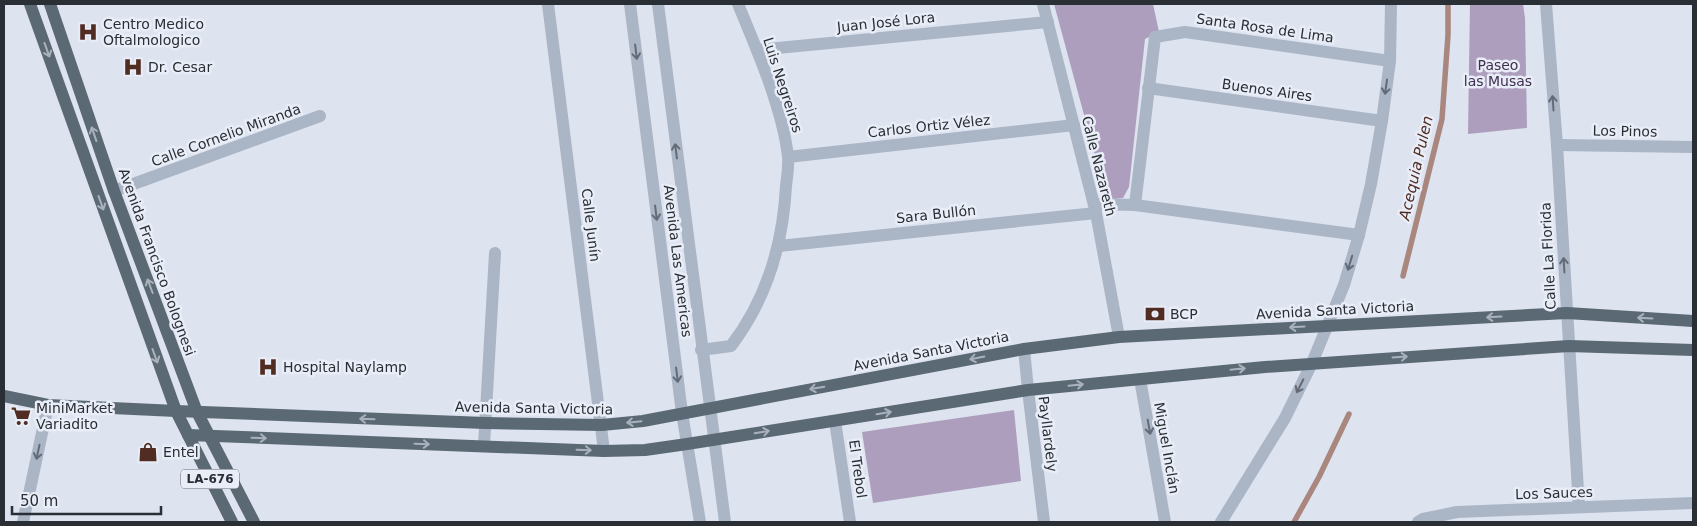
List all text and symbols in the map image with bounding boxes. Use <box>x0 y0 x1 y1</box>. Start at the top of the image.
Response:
street label: Juan José Lora <box>835 9 936 35</box>
street label: Santa Rosa de Lima <box>1195 10 1335 46</box>
place label: Centro Medico Oftalmologico <box>103 16 204 48</box>
hospital icon: Centro Medico Oftalmologico <box>77 21 99 43</box>
street label: Luis Negreiros <box>760 35 806 135</box>
one-way arrow <box>43 41 52 57</box>
one-way arrow <box>631 44 641 60</box>
hospital icon: Dr. Cesar <box>122 56 144 78</box>
park label: Paseo las Musas <box>1464 57 1532 89</box>
place label: Dr. Cesar <box>148 59 212 75</box>
street label: Buenos Aires <box>1221 76 1313 104</box>
one-way arrow <box>1381 79 1391 95</box>
one-way arrow <box>1549 95 1558 111</box>
street label: Calle Cornelio Miranda <box>149 100 303 170</box>
street label: Carlos Ortiz Vélez <box>867 112 991 140</box>
street label: Calle Nazareth <box>1079 114 1119 218</box>
water label: Acequia Pulen <box>1395 114 1437 223</box>
street label: Los Pinos <box>1593 122 1657 140</box>
one-way arrow <box>89 126 99 142</box>
one-way arrow <box>671 143 681 159</box>
street label: Avenida Francisco Bolognesi <box>116 166 198 358</box>
street label: Avenida Las Americas <box>661 184 695 338</box>
street label: Calle Junín <box>579 187 603 263</box>
one-way arrow <box>97 195 106 210</box>
street label: Sara Bullón <box>895 202 977 226</box>
street label: Calle La Florida <box>1537 202 1559 310</box>
one-way arrow <box>652 205 662 221</box>
one-way arrow <box>1345 255 1355 271</box>
one-way arrow <box>1559 257 1568 273</box>
one-way arrow <box>145 279 154 294</box>
street label: Avenida Santa Victoria <box>1256 298 1414 322</box>
bank icon: BCP <box>1144 303 1166 325</box>
place label: BCP <box>1170 306 1198 322</box>
one-way arrow <box>1487 313 1503 322</box>
one-way arrow <box>1637 313 1653 322</box>
one-way arrow <box>1289 323 1305 332</box>
street label: Avenida Santa Victoria <box>852 328 1010 374</box>
one-way arrow <box>151 348 160 363</box>
one-way arrow <box>969 353 985 363</box>
one-way arrow <box>1392 353 1408 362</box>
hospital icon: Hospital Naylamp <box>257 356 279 378</box>
place label: Hospital Naylamp <box>283 359 407 375</box>
one-way arrow <box>1230 364 1246 374</box>
one-way arrow <box>672 366 682 382</box>
one-way arrow <box>1295 378 1304 393</box>
one-way arrow <box>1068 380 1084 390</box>
one-way arrow <box>809 384 825 394</box>
street label: Payllardely <box>1035 395 1061 473</box>
street label: Avenida Santa Victoria <box>455 399 613 417</box>
place label: MiniMarket Variadito <box>36 400 113 432</box>
street label: Miguel Inclán <box>1151 401 1183 495</box>
supermarket icon: MiniMarket Variadito <box>10 405 32 427</box>
one-way arrow <box>875 407 891 417</box>
one-way arrow <box>359 414 375 423</box>
one-way arrow <box>626 417 642 427</box>
one-way arrow <box>1144 418 1154 434</box>
one-way arrow <box>753 427 769 437</box>
one-way arrow <box>251 434 267 443</box>
street label: El Trebol <box>846 439 870 499</box>
one-way arrow <box>413 440 429 449</box>
shop icon: Entel <box>137 441 159 463</box>
one-way arrow <box>32 444 42 460</box>
place label: Entel <box>163 444 199 460</box>
one-way arrow <box>576 446 592 455</box>
road number: LA-676 <box>181 469 239 488</box>
scale bar <box>12 484 161 516</box>
street label: Los Sauces <box>1515 484 1593 502</box>
text: 50 m <box>20 492 58 510</box>

